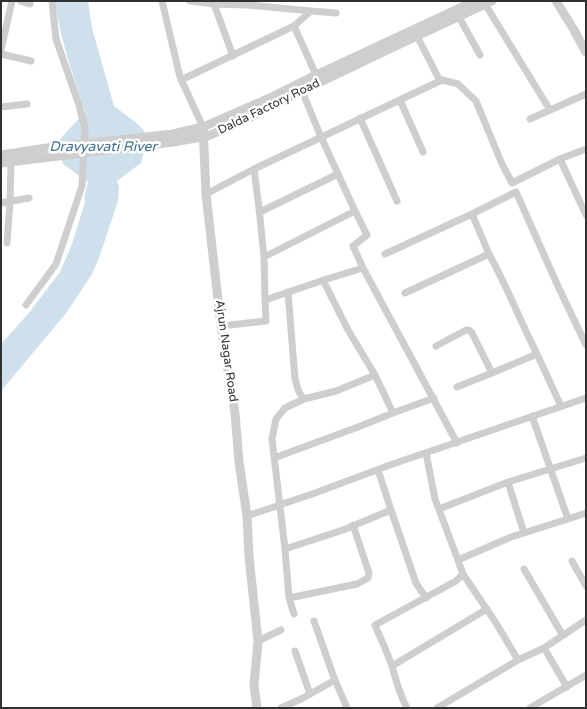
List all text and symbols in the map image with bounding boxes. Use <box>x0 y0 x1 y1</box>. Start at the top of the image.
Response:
street label: Dalda Factory Road <box>216 76 322 138</box>
water label: Dravyavati River <box>49 139 157 155</box>
street label: Ajrun Nagar Road <box>212 299 240 403</box>

